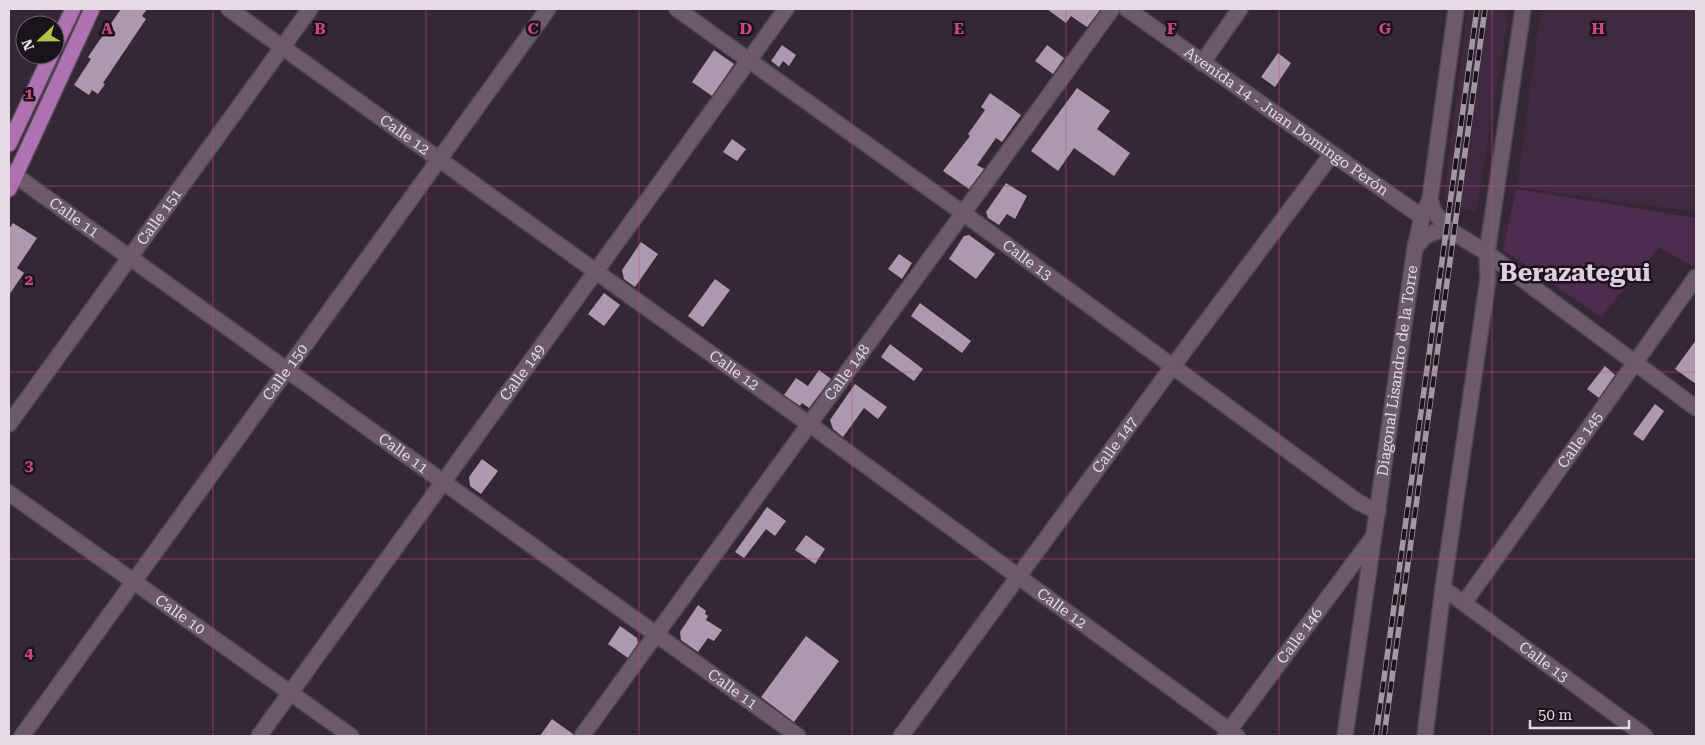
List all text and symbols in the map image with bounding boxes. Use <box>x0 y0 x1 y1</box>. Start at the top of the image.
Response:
north arrow <box>15 15 65 65</box>
text: A <box>101 19 113 38</box>
text: B <box>314 19 326 38</box>
text: C <box>527 19 539 38</box>
text: D <box>740 19 753 38</box>
text: E <box>954 19 964 38</box>
text: F <box>1167 19 1177 38</box>
text: G <box>1379 19 1392 38</box>
text: H <box>1591 19 1605 38</box>
text: N <box>18 37 37 53</box>
street label: Avenida 14 - Juan Domingo Perón <box>1181 43 1392 200</box>
text: 1 <box>25 84 34 103</box>
street label: Calle 12 <box>376 111 433 159</box>
street label: Calle 151 <box>133 185 186 249</box>
street label: Calle 11 <box>46 194 102 242</box>
street label: Calle 13 <box>999 236 1056 284</box>
district label: Berazategui <box>1500 258 1650 287</box>
street label: Diagonal Lisandro de la Torre <box>1373 264 1421 477</box>
text: 2 <box>25 270 34 289</box>
street label: Calle 150 <box>259 340 312 404</box>
street label: Calle 149 <box>496 341 549 404</box>
street label: Calle 148 <box>821 341 874 404</box>
street label: Calle 12 <box>706 346 762 394</box>
street label: Calle 145 <box>1554 408 1606 472</box>
street label: Calle 147 <box>1088 413 1141 477</box>
street label: Calle 11 <box>375 429 432 477</box>
text: 3 <box>25 456 34 475</box>
street label: Calle 12 <box>1033 584 1090 632</box>
street label: Calle 10 <box>152 591 209 638</box>
street label: Calle 146 <box>1273 604 1326 667</box>
street label: Calle 13 <box>1516 638 1572 686</box>
text: 4 <box>25 643 34 662</box>
street label: Calle 11 <box>704 665 761 713</box>
scale bar <box>1530 698 1629 730</box>
text: 50 m <box>1538 706 1573 724</box>

